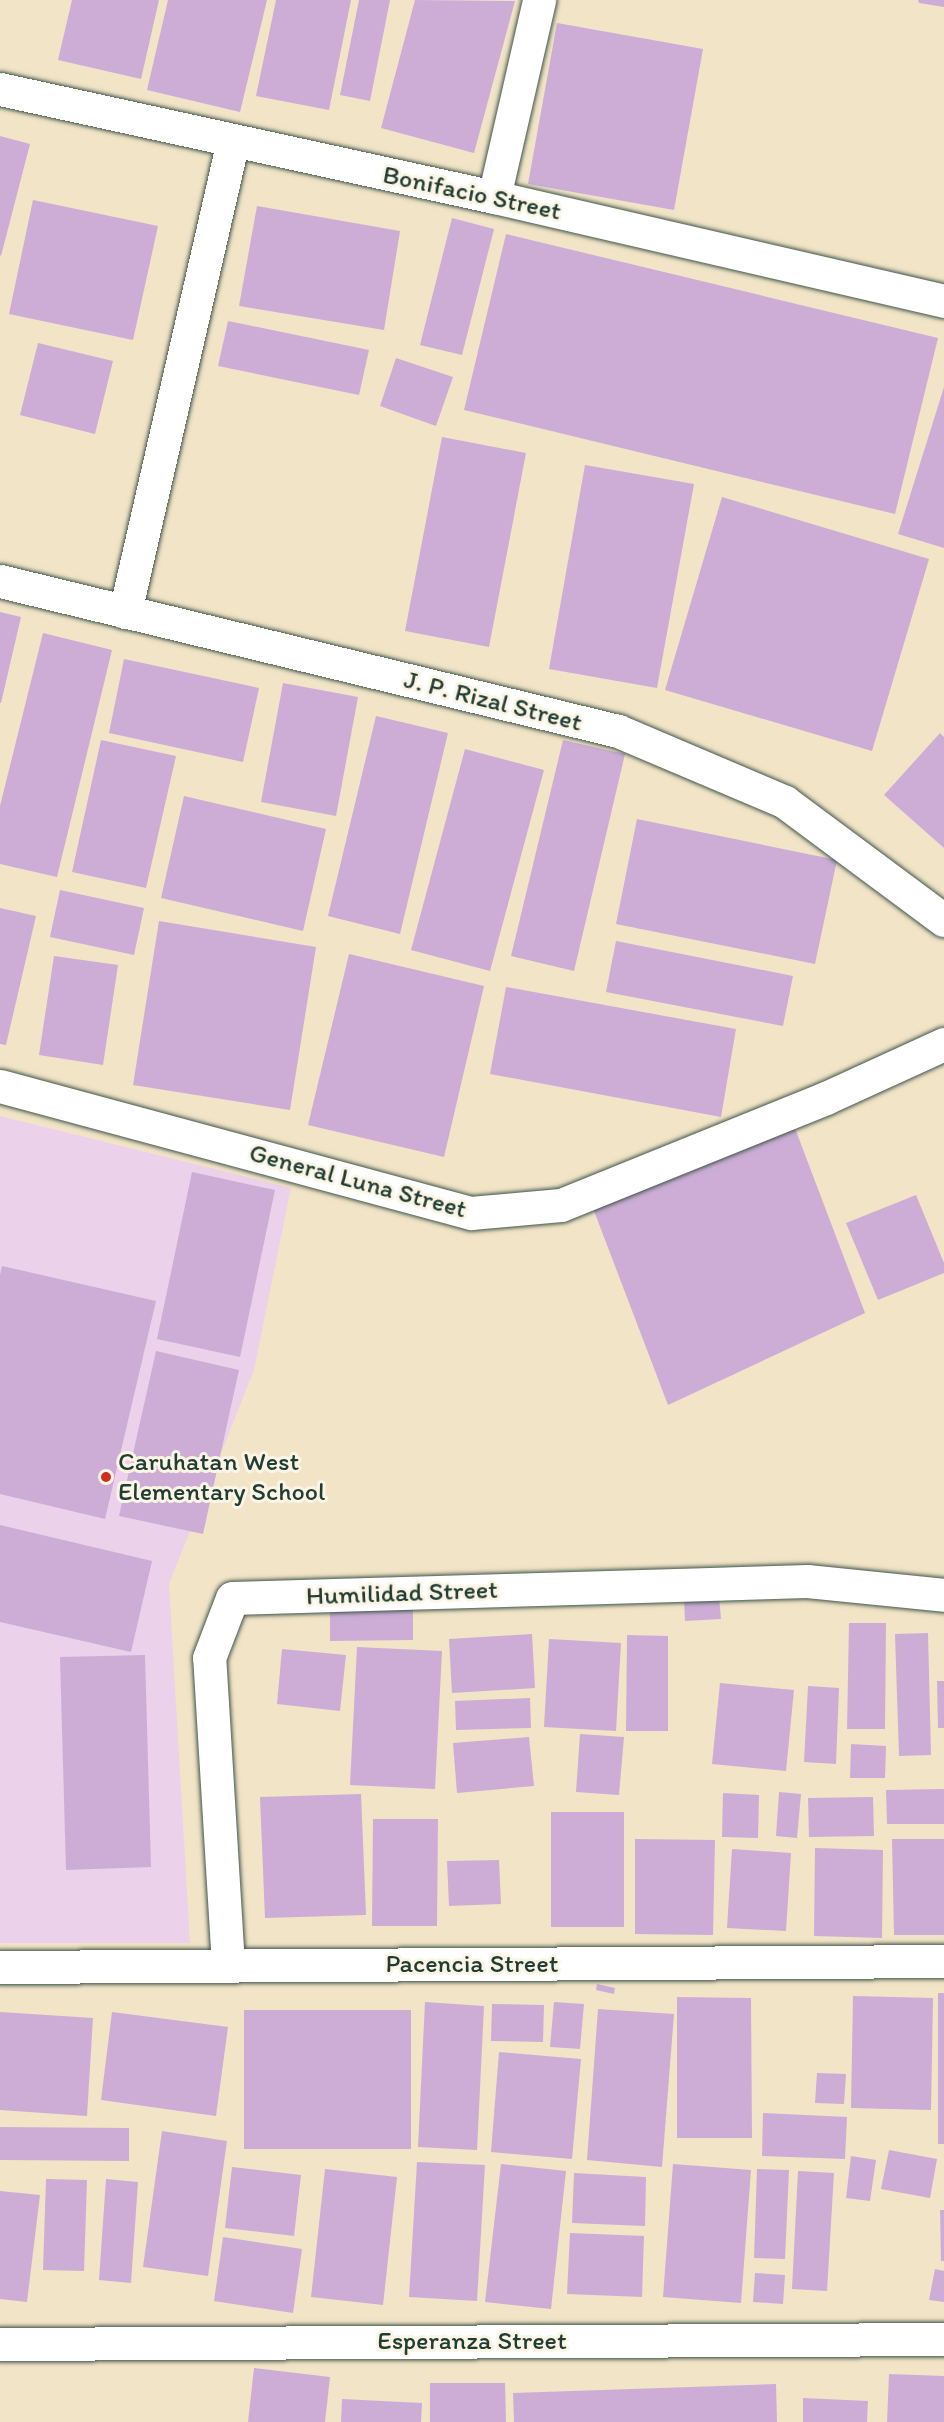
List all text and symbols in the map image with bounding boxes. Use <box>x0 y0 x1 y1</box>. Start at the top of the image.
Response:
street label: Bonifacio Street <box>380 159 564 227</box>
street label: J. P. Rizal Street <box>401 664 585 738</box>
street label: General Luna Street <box>246 1137 470 1225</box>
place label: Caruhatan West Elementary School <box>118 1446 325 1508</box>
marker: Caruhatan West Elementary School <box>99 1470 113 1484</box>
street label: Humilidad Street <box>306 1574 498 1612</box>
street label: Pacencia Street <box>386 1948 558 1980</box>
street label: Esperanza Street <box>378 2325 566 2357</box>

